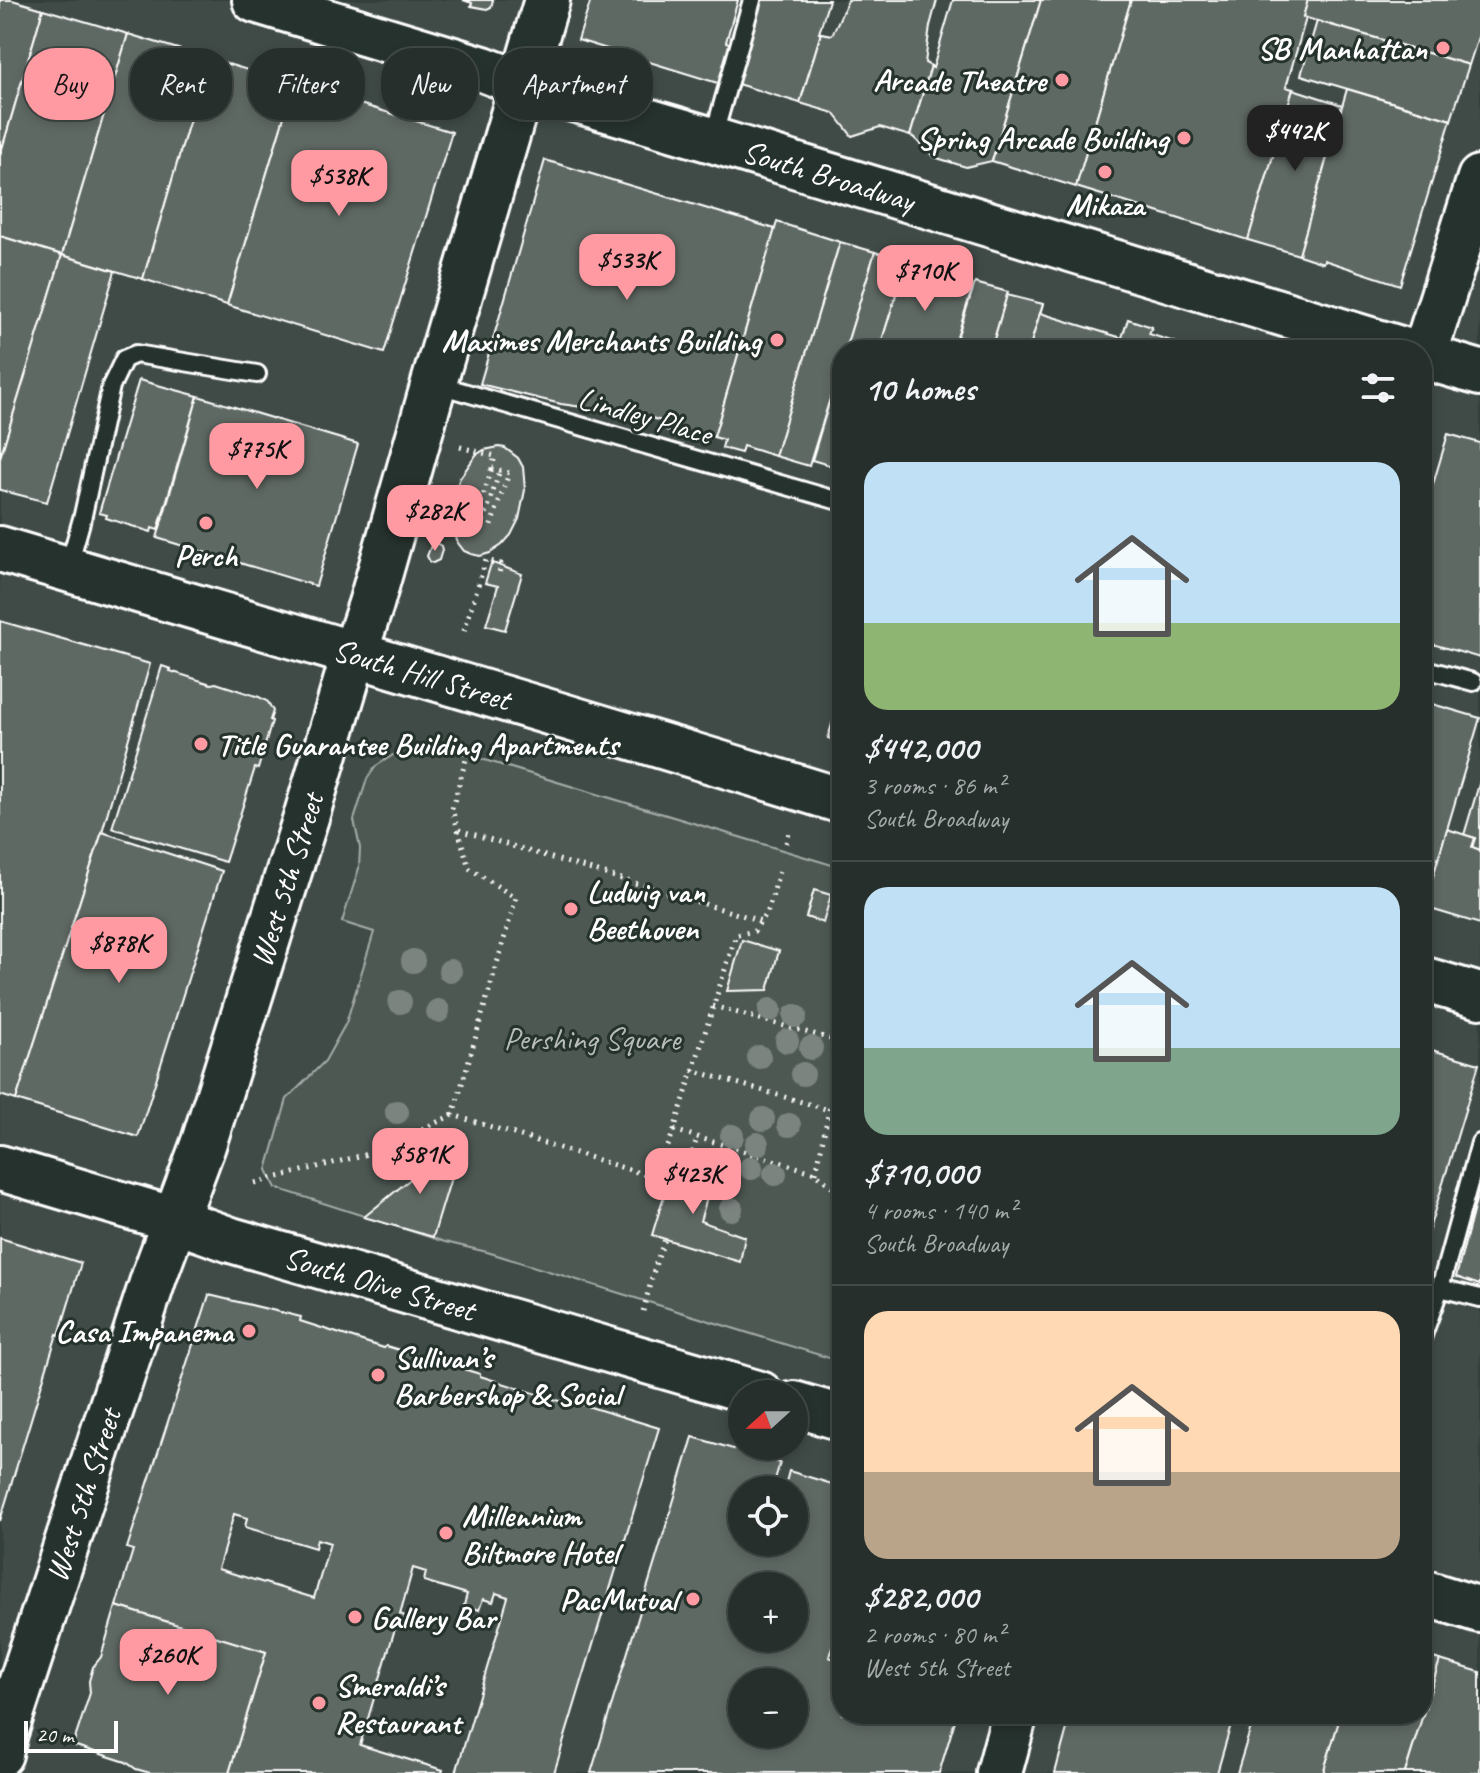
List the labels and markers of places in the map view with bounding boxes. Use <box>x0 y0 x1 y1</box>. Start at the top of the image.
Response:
place label: SB Manhattan <box>1257 28 1428 69</box>
marker: SB Manhattan <box>1434 39 1452 57</box>
place label: Arcade Theatre <box>873 60 1048 101</box>
marker: Arcade Theatre <box>1053 71 1071 89</box>
pin: $442K <box>1239 105 1351 173</box>
place label: Spring Arcade Building <box>917 118 1171 159</box>
marker: Spring Arcade Building <box>1175 129 1193 147</box>
pin: $538K <box>283 150 395 218</box>
marker: Mikaza <box>1096 163 1114 181</box>
place label: Mikaza <box>1066 184 1147 225</box>
pin: $533K <box>571 234 683 302</box>
pin: $710K <box>869 245 981 313</box>
place label: Maximes Merchants Building <box>442 320 763 361</box>
marker: Maximes Merchants Building <box>768 331 786 349</box>
pin: $775K <box>201 423 313 491</box>
pin: $282K <box>379 485 491 553</box>
marker: Perch <box>197 514 215 532</box>
place label: Perch <box>175 535 239 576</box>
place label: Title Guarantee Building Apartments <box>217 724 622 765</box>
marker: Title Guarantee Building Apartments <box>192 735 210 753</box>
place label: Ludwig van Beethoven <box>587 871 706 949</box>
marker: Ludwig van Beethoven <box>562 900 580 918</box>
pin: $878K <box>63 917 175 985</box>
pin: $581K <box>364 1128 476 1196</box>
pin: $423K <box>637 1148 749 1216</box>
place label: Casa Impanema <box>55 1311 236 1352</box>
marker: Casa Impanema <box>240 1322 258 1340</box>
place label: Sullivan’s Barbershop & Social <box>394 1337 627 1415</box>
marker: Sullivan’s Barbershop & Social <box>369 1366 387 1384</box>
place label: Millennium Biltmore Hotel <box>462 1495 625 1573</box>
marker: Millennium Biltmore Hotel <box>437 1524 455 1542</box>
place label: PacMutual <box>560 1579 683 1620</box>
marker: PacMutual <box>684 1590 702 1608</box>
place label: Gallery Bar <box>371 1597 498 1638</box>
marker: Gallery Bar <box>346 1608 364 1626</box>
pin: $260K <box>112 1629 224 1697</box>
place label: Smeraldi’s Restaurant <box>335 1665 464 1743</box>
marker: Smeraldi’s Restaurant <box>310 1694 328 1712</box>

